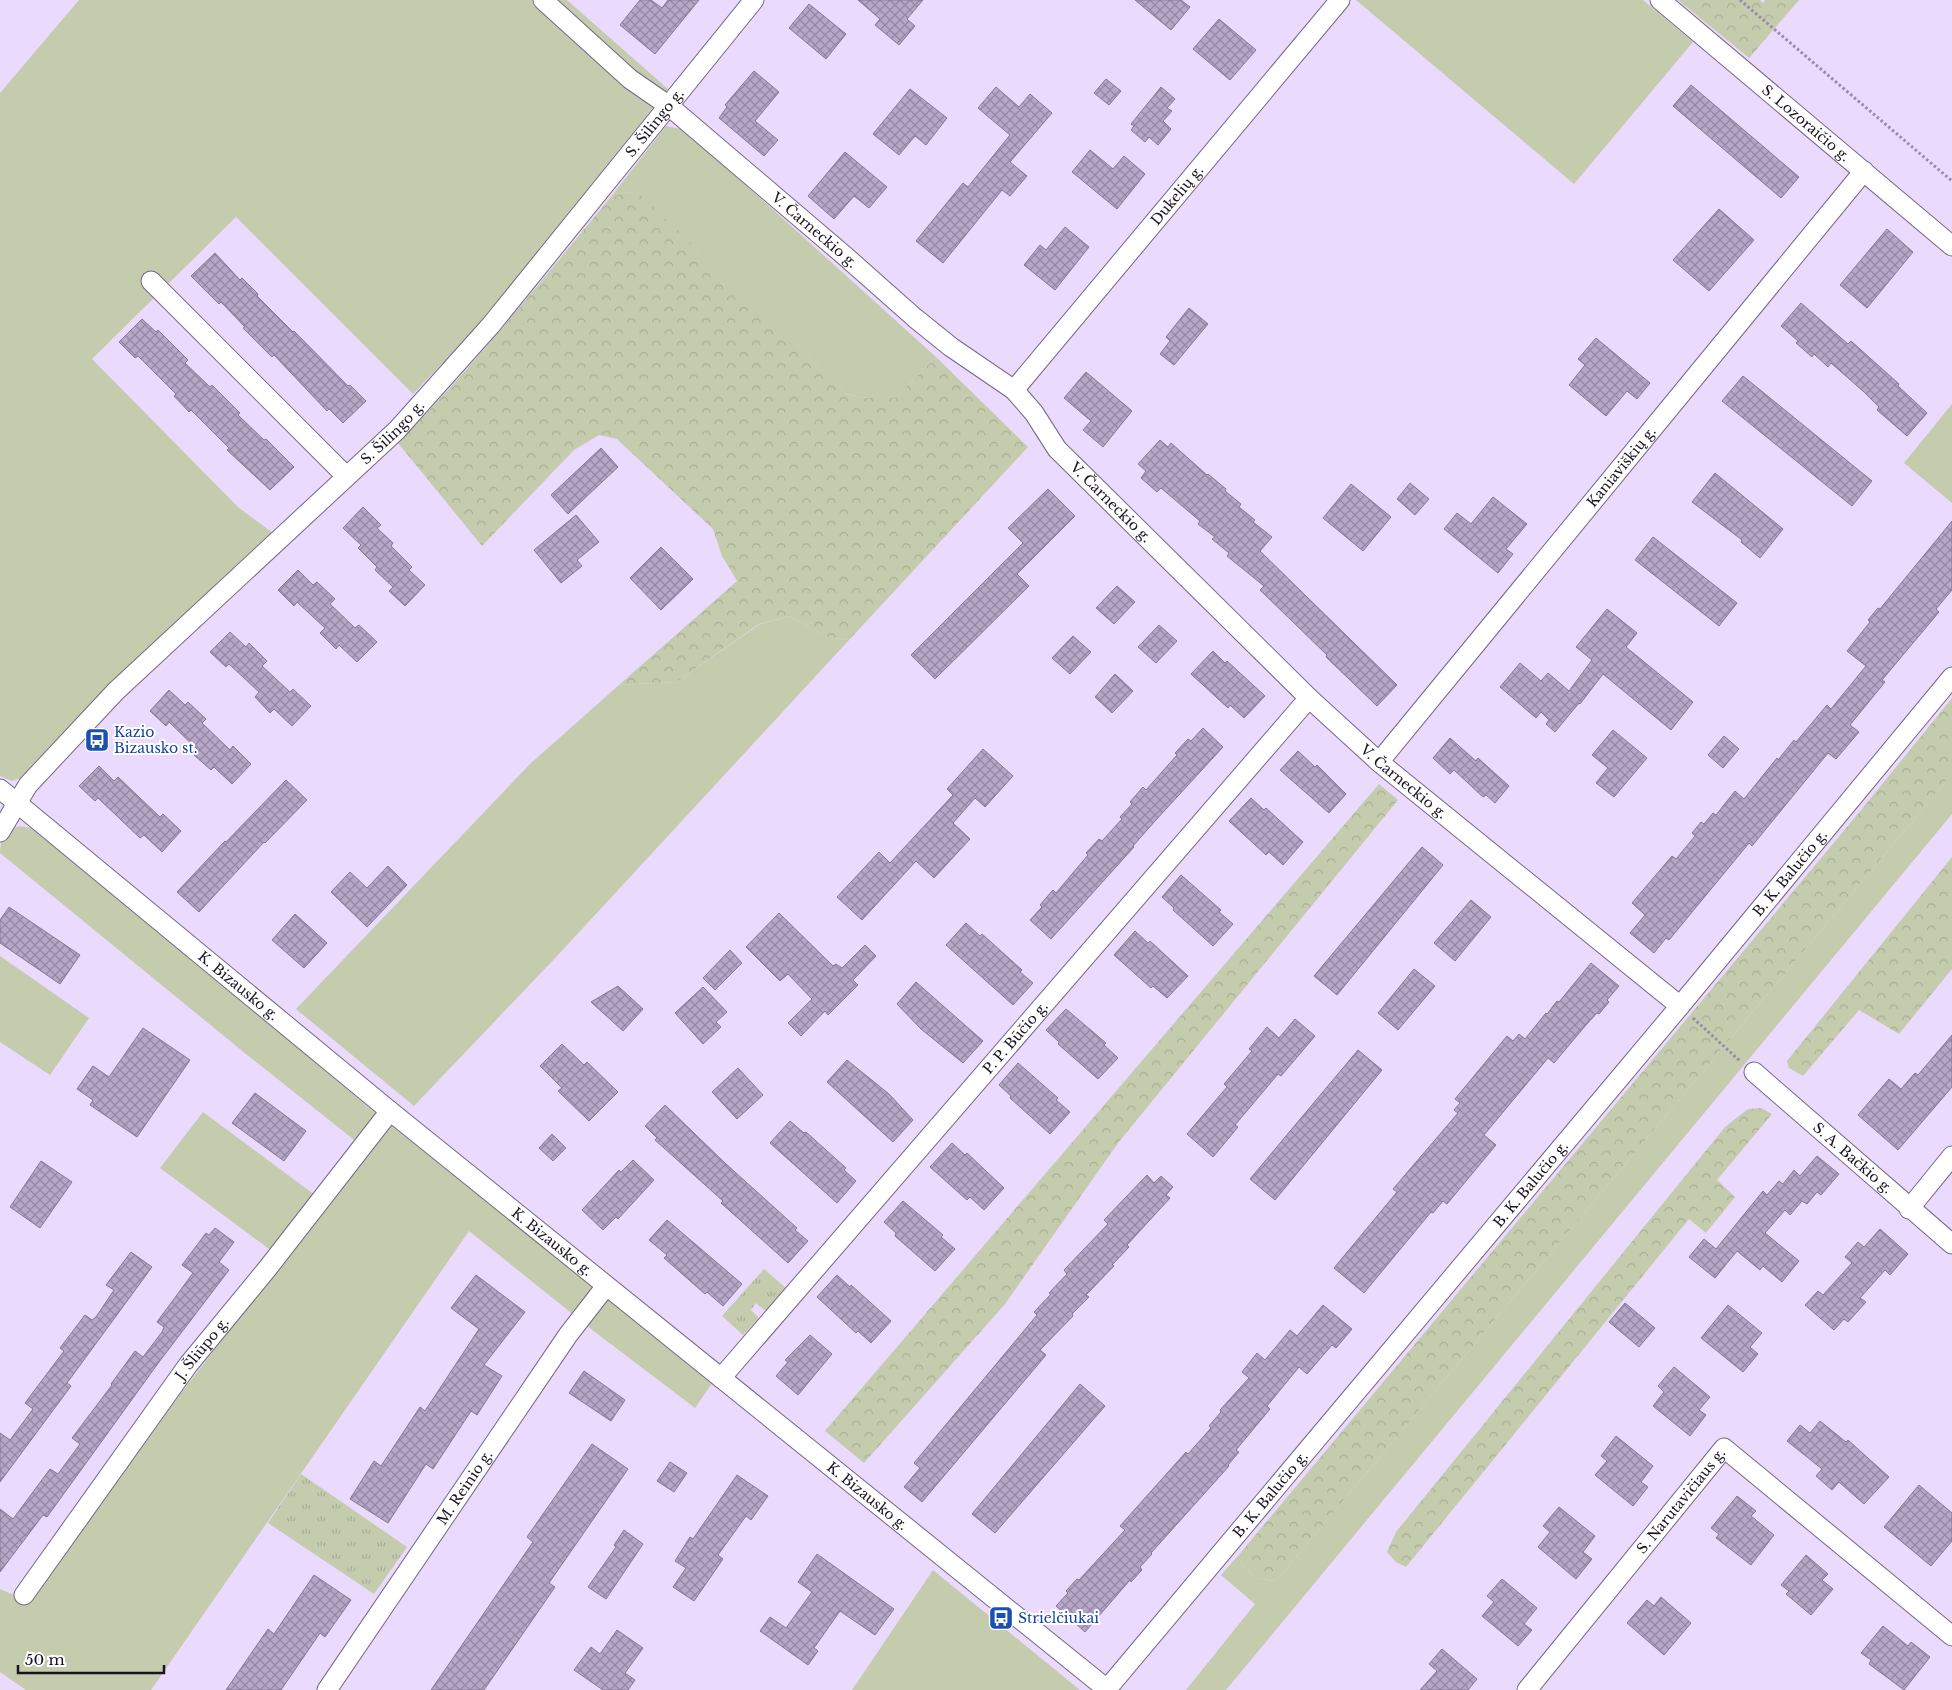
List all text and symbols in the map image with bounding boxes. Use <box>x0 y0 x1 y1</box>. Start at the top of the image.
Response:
street label: S. Lozoraičio g. <box>1758 81 1854 165</box>
street label: S. Šilingo g. <box>621 85 688 161</box>
street label: Dukelių g. <box>1147 161 1207 229</box>
street label: V. Čarneckio g. <box>767 188 861 272</box>
street label: S. Šilingo g. <box>357 397 428 468</box>
street label: Kaniaviškių g. <box>1583 423 1660 511</box>
street label: V. Čarneckio g. <box>1066 457 1155 546</box>
place label: Kazio Bizausko st. <box>114 723 197 757</box>
bus stop icon: Kazio Bizausko st. <box>84 727 110 753</box>
street label: V. Čarneckio g. <box>1356 740 1451 823</box>
street label: B. K. Balučio g. <box>1749 826 1831 920</box>
street label: K. Bizausko g. <box>194 947 282 1024</box>
street label: P. P. Būčio g. <box>979 998 1052 1078</box>
street label: S. A. Bačkio g. <box>1809 1118 1896 1197</box>
street label: B. K. Balučio g. <box>1489 1137 1572 1231</box>
street label: K. Bizausko g. <box>508 1204 596 1280</box>
street label: J. Šliūpo g. <box>170 1313 233 1385</box>
street label: S. Narutavičiaus g. <box>1633 1444 1729 1557</box>
street label: M. Reinio g. <box>433 1446 496 1528</box>
street label: B. K. Balučio g. <box>1229 1448 1312 1541</box>
street label: K. Bizausko g. <box>823 1458 912 1534</box>
bus stop icon: Strielčiukai <box>988 1605 1014 1631</box>
place label: Strielčiukai <box>1018 1609 1099 1627</box>
scale bar <box>18 1642 164 1674</box>
text: 50 m <box>25 1650 65 1669</box>

